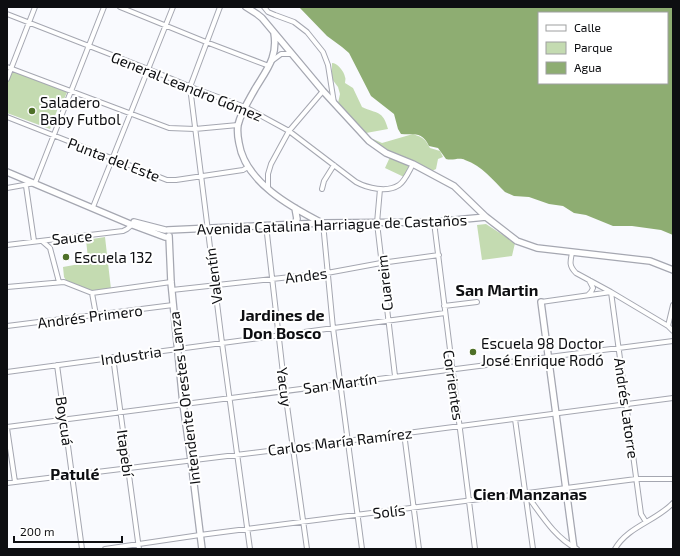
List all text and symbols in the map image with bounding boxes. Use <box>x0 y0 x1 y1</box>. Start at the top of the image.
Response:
legend <box>538 12 668 84</box>
text: Calle <box>574 20 601 34</box>
text: Parque <box>574 40 612 54</box>
street label: General Leandro Gómez <box>109 47 265 125</box>
text: Agua <box>574 60 602 74</box>
place label: Saladero Baby Futbol <box>40 93 121 128</box>
marker: Saladero Baby Futbol <box>27 106 37 116</box>
street label: Punta del Este <box>65 133 163 185</box>
street label: Avenida Catalina Harriague de Castaños <box>197 210 467 238</box>
street label: Sauce <box>51 226 93 248</box>
street label: Valentín <box>201 247 225 305</box>
place label: Escuela 132 <box>74 248 153 266</box>
marker: Escuela 132 <box>61 252 71 262</box>
street label: Cuareim <box>372 254 396 312</box>
street label: Andes <box>284 263 328 287</box>
district label: San Martin <box>456 280 538 299</box>
street label: Andrés Primero <box>36 301 144 331</box>
district label: Jardines de Don Bosco <box>240 305 324 342</box>
street label: Intendente Orestes Lanza <box>164 310 204 486</box>
place label: Escuela 98 Doctor José Enrique Rodó <box>481 334 604 369</box>
street label: Industria <box>99 342 163 368</box>
marker: Escuela 98 Doctor José Enrique Rodó <box>468 347 478 357</box>
street label: Corrientes <box>440 349 468 421</box>
street label: Andrés Latorre <box>611 356 643 460</box>
street label: Yacuy <box>274 366 296 408</box>
street label: San Martín <box>302 369 378 397</box>
street label: Boycuá <box>53 395 77 447</box>
street label: Carlos María Ramírez <box>267 423 413 459</box>
street label: Itapebí <box>114 429 138 479</box>
district label: Patulé <box>50 464 100 483</box>
district label: Cien Manzanas <box>473 484 587 503</box>
street label: Solís <box>372 500 406 522</box>
scale bar <box>14 518 122 544</box>
text: 200 m <box>20 524 54 538</box>

